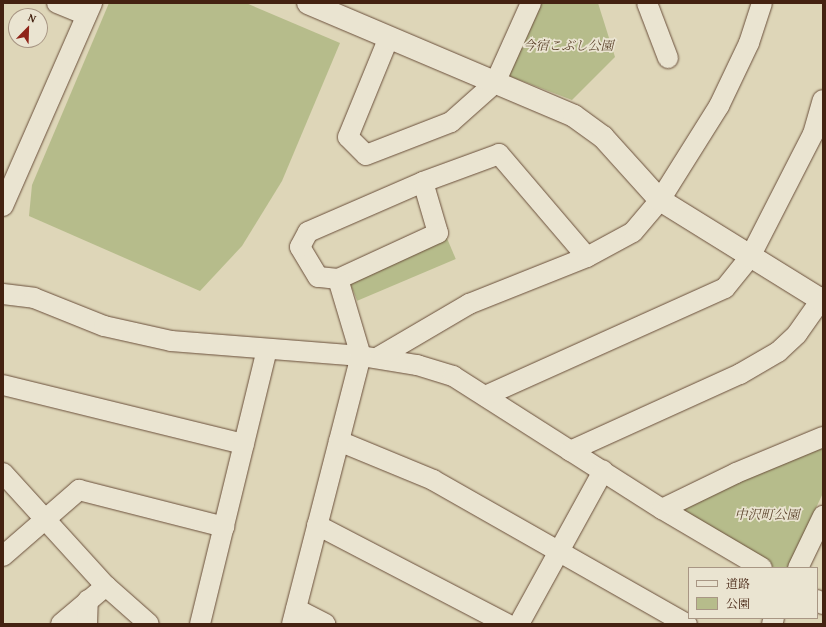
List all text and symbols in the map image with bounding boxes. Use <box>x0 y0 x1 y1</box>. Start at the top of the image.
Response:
north arrow <box>8 8 48 48</box>
text: N <box>26 9 39 27</box>
park label: 今宿こぶし公園 <box>523 38 613 54</box>
park label: 中沢町公園 <box>735 507 799 523</box>
legend <box>688 567 818 619</box>
text: 道路 <box>726 575 750 592</box>
text: 公園 <box>726 595 750 612</box>

